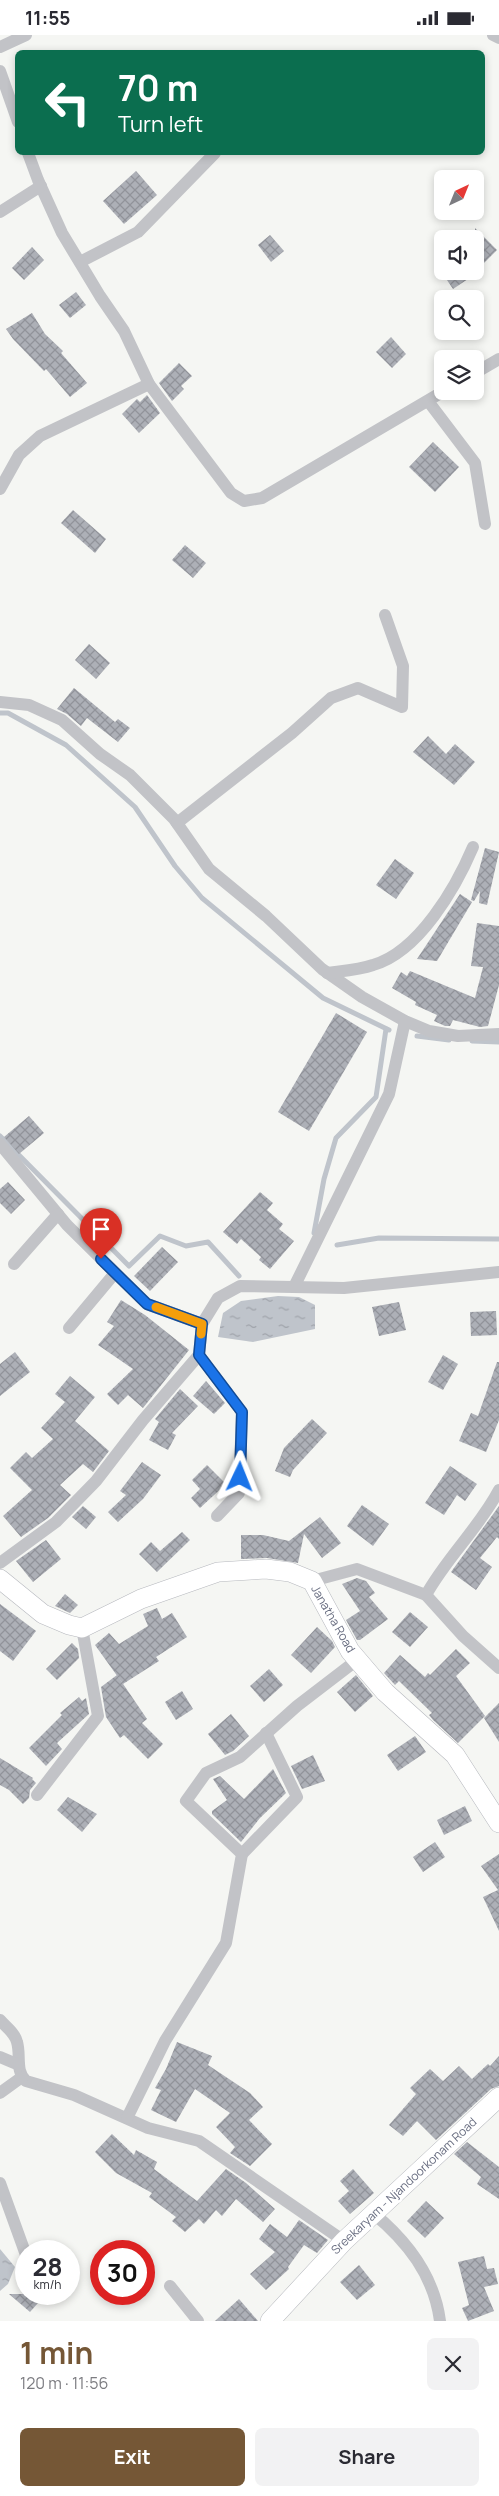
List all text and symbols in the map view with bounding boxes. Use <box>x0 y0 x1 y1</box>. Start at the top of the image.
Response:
text: 11:55 <box>25 5 70 31</box>
text: 70 m <box>118 64 198 112</box>
icon: left <box>35 70 100 135</box>
text: Turn left <box>118 109 203 139</box>
north arrow <box>434 170 484 220</box>
map controls <box>434 170 484 400</box>
button: sound <box>434 230 484 280</box>
button: search <box>434 290 484 340</box>
button: layers <box>434 350 484 400</box>
pin <box>80 1208 122 1259</box>
icon: arrive <box>87 1215 115 1243</box>
position arrow <box>213 1450 265 1502</box>
street label: Janatha Road <box>307 1582 360 1656</box>
street label: Sreekaryam - Njandoorkonam Road <box>327 2113 480 2258</box>
speed limit sign: 30 <box>90 2240 155 2305</box>
text: 28 <box>32 2249 63 2284</box>
text: km/h <box>34 2276 61 2293</box>
text: 1 min <box>20 2332 93 2373</box>
button: close <box>427 2338 479 2390</box>
text: 120 m · 11:56 <box>20 2372 108 2394</box>
button: Exit <box>20 2428 245 2486</box>
button: Share <box>255 2428 479 2486</box>

